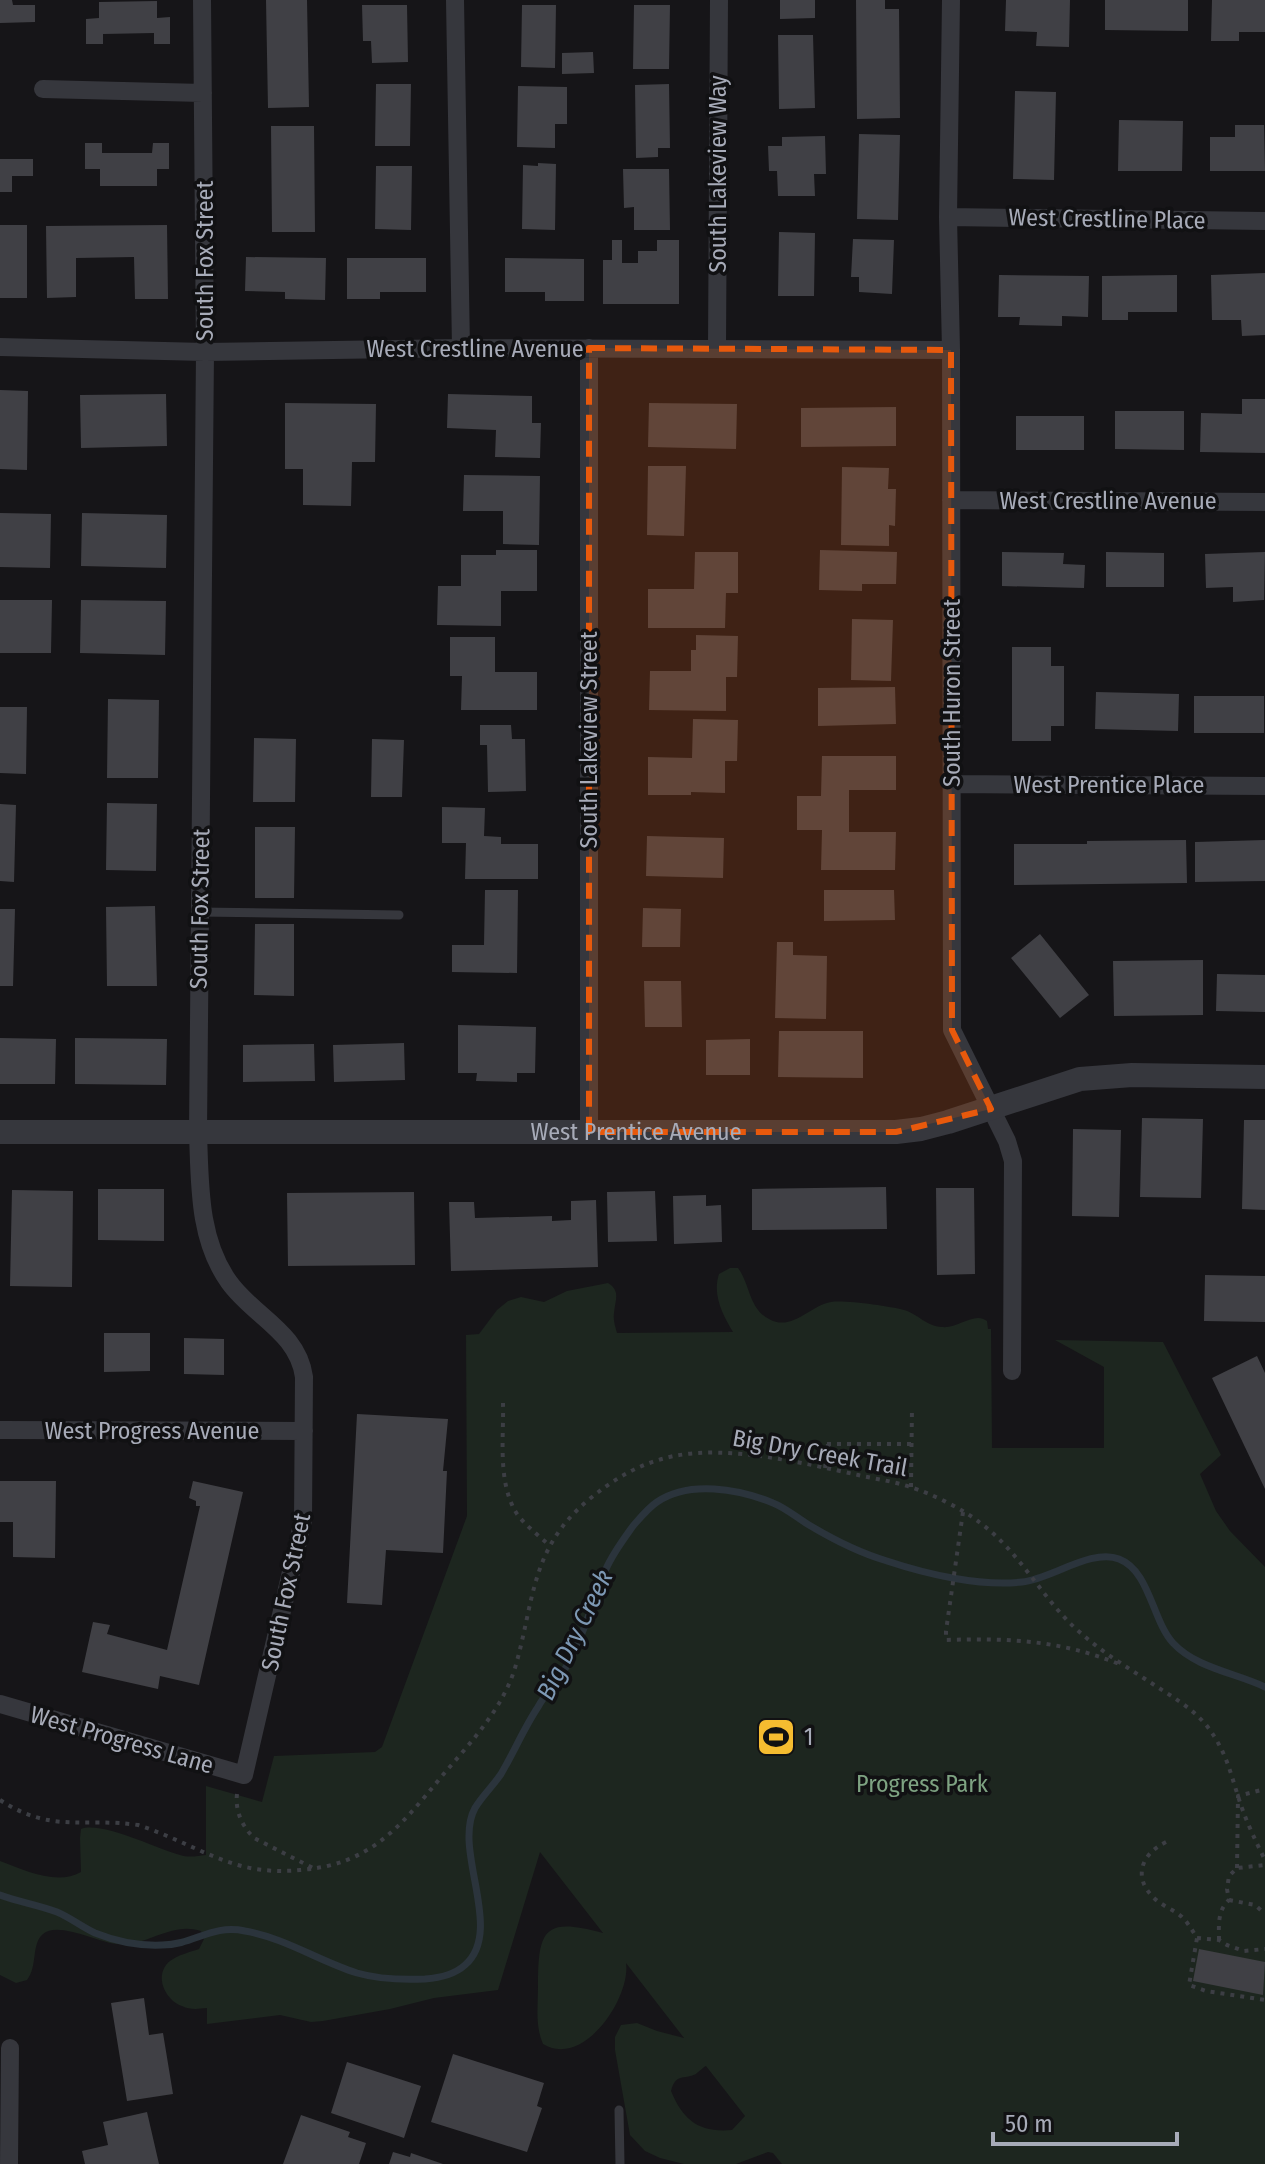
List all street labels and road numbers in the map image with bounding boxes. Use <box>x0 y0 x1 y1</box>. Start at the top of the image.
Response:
street label: South Lakeview Way <box>704 75 732 273</box>
street label: South Fox Street <box>191 181 219 341</box>
street label: West Crestline Place <box>1008 203 1206 235</box>
street label: West Crestline Avenue <box>366 335 584 363</box>
street label: West Crestline Avenue <box>999 487 1217 515</box>
street label: South Huron Street <box>938 599 966 787</box>
street label: South Lakeview Street <box>575 631 603 849</box>
street label: West Prentice Place <box>1014 771 1204 799</box>
street label: South Fox Street <box>185 828 215 989</box>
street label: West Prentice Avenue <box>530 1118 742 1146</box>
street label: West Progress Avenue <box>45 1417 259 1445</box>
street label: Big Dry Creek Trail <box>730 1424 910 1482</box>
street label: South Fox Street <box>256 1510 316 1673</box>
street label: West Progress Lane <box>27 1700 217 1780</box>

